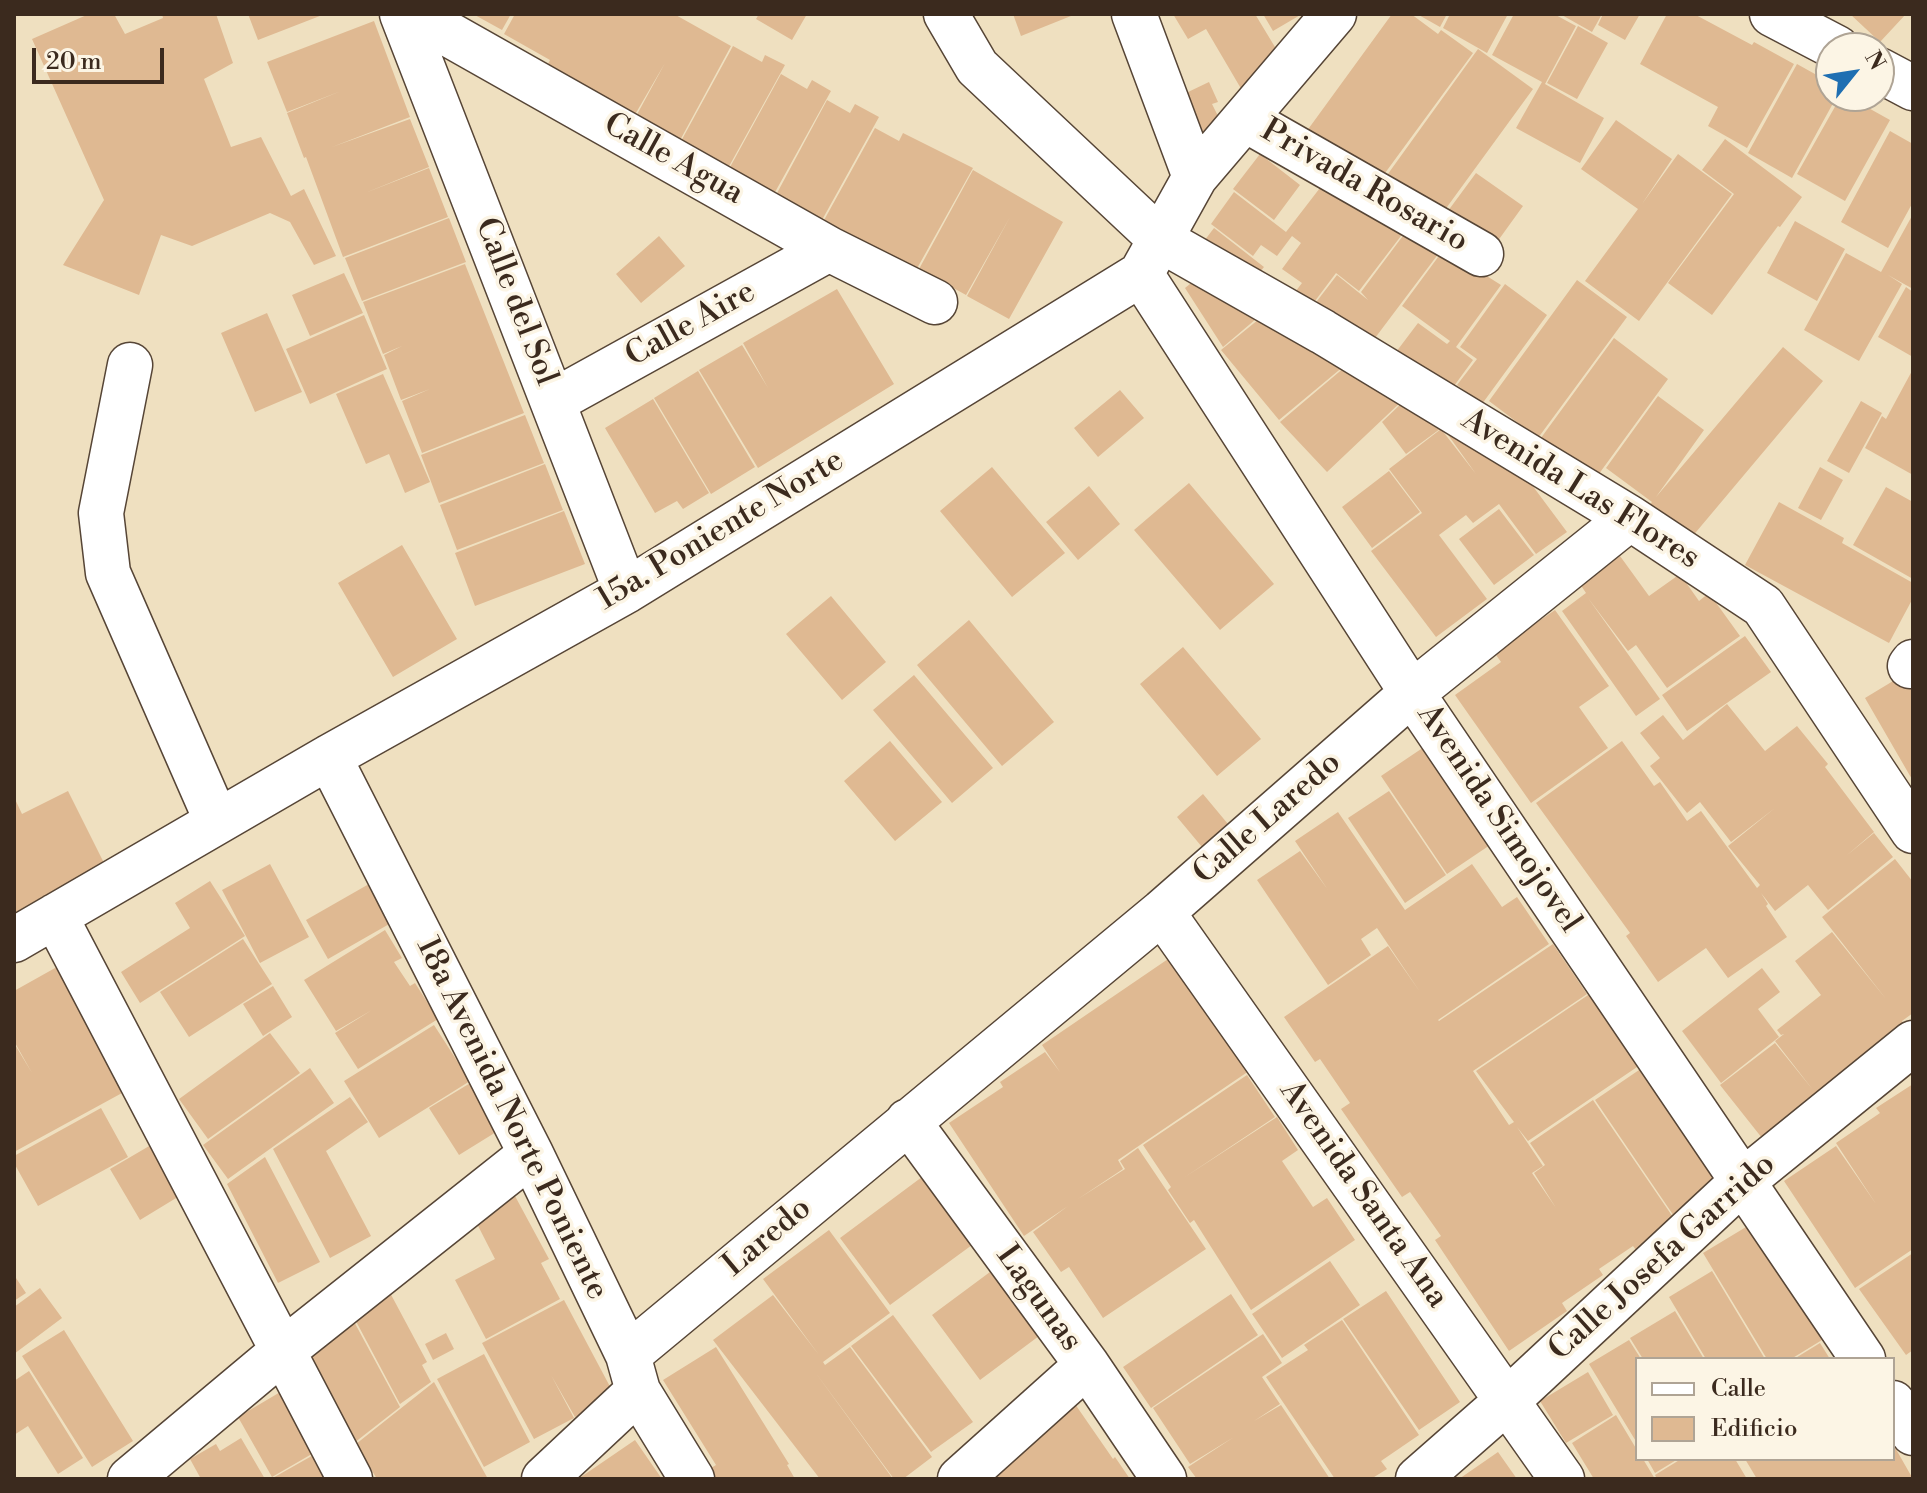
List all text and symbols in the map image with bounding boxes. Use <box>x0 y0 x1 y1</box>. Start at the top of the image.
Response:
scale bar <box>36 32 168 82</box>
north arrow <box>1815 32 1895 112</box>
text: N <box>1858 46 1891 75</box>
text: 20 m <box>46 47 102 77</box>
street label: Calle Agua <box>596 106 750 214</box>
street label: Privada Rosario <box>1254 112 1474 262</box>
street label: Calle del Sol <box>466 213 564 391</box>
street label: Calle Aire <box>620 274 762 376</box>
street label: Avenida Las Flores <box>1454 401 1706 579</box>
street label: 15a. Poniente Norte <box>591 442 851 620</box>
street label: Avenida Simojovel <box>1408 698 1588 940</box>
street label: Calle Laredo <box>1186 744 1350 894</box>
street label: 18a Avenida Norte Poniente <box>407 932 615 1306</box>
street label: Avenida Santa Ana <box>1270 1074 1456 1316</box>
street label: Calle Josefa Garrido <box>1542 1146 1784 1370</box>
street label: Laredo <box>716 1190 820 1286</box>
street label: Lagunas <box>987 1239 1089 1359</box>
legend <box>1635 1357 1895 1461</box>
text: Calle <box>1711 1374 1766 1404</box>
text: Edificio <box>1711 1414 1797 1444</box>

